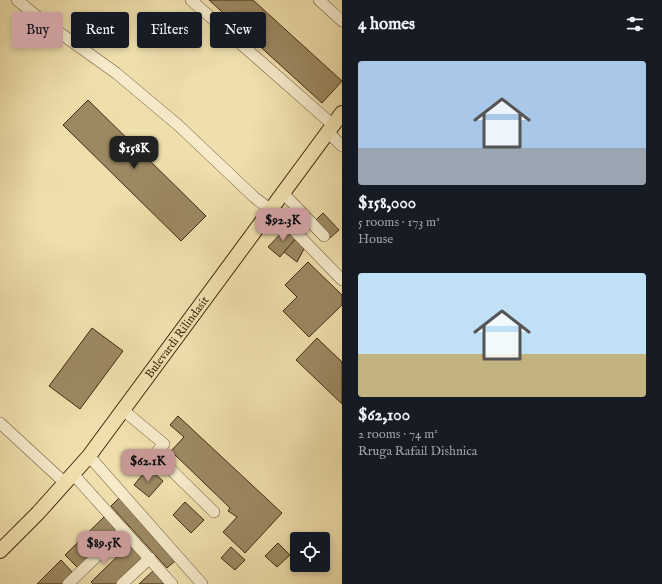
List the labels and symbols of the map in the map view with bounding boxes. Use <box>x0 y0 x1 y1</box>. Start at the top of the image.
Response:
pin: $158K <box>106 136 162 170</box>
pin: $92.3K <box>250 208 316 242</box>
street label: Bulevardi Rilindasit <box>141 293 212 381</box>
pin: $62.1K <box>115 449 181 483</box>
pin: $89.5K <box>71 531 137 565</box>

